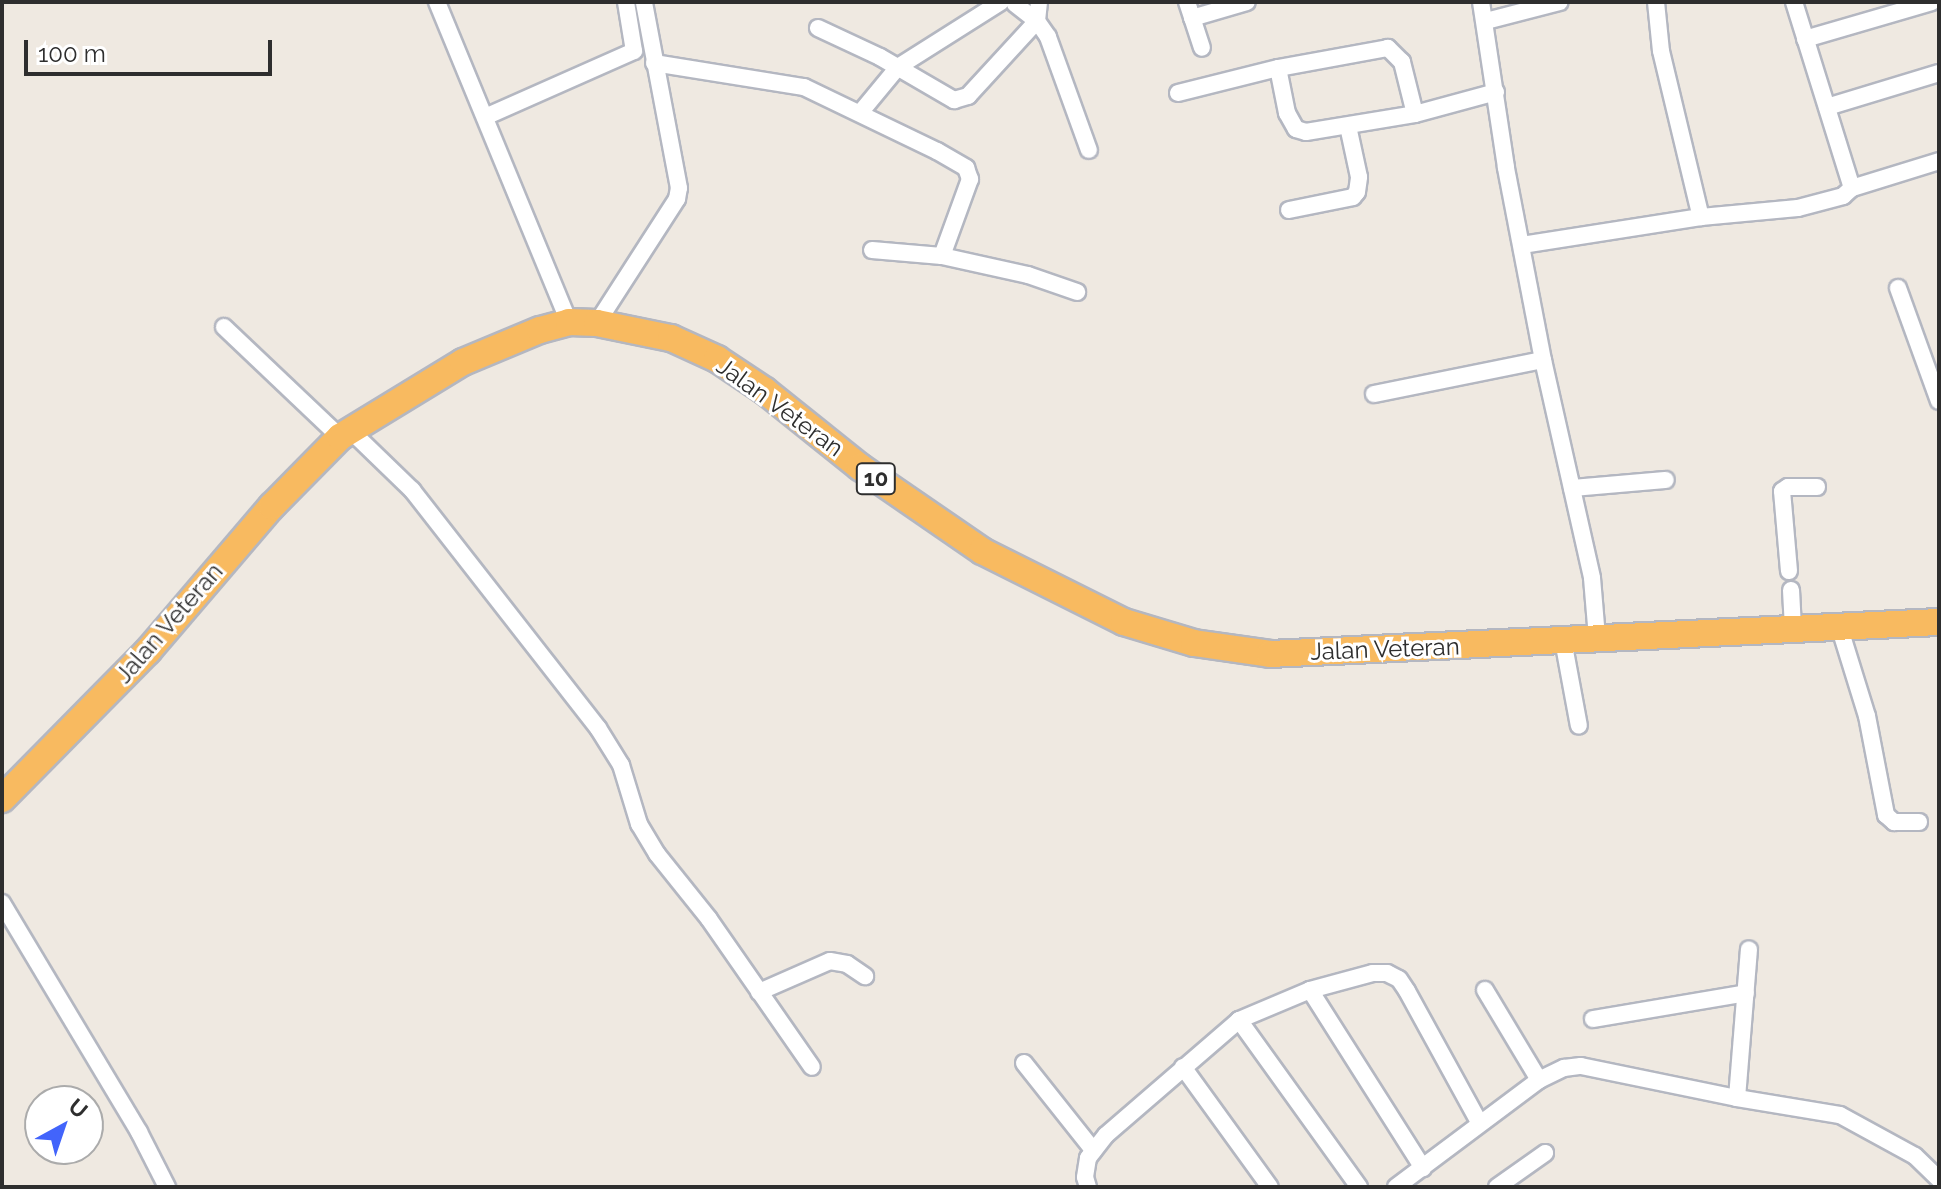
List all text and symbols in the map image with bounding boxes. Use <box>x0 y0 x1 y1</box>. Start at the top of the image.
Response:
scale bar <box>28 24 276 74</box>
text: 100 m <box>38 39 106 68</box>
street label: Jalan Veteran <box>711 351 849 463</box>
road number: 10 <box>854 461 898 497</box>
street label: Jalan Veteran <box>109 557 229 689</box>
street label: Jalan Veteran <box>1309 632 1461 666</box>
north arrow <box>24 1085 104 1165</box>
text: U <box>63 1093 93 1123</box>

